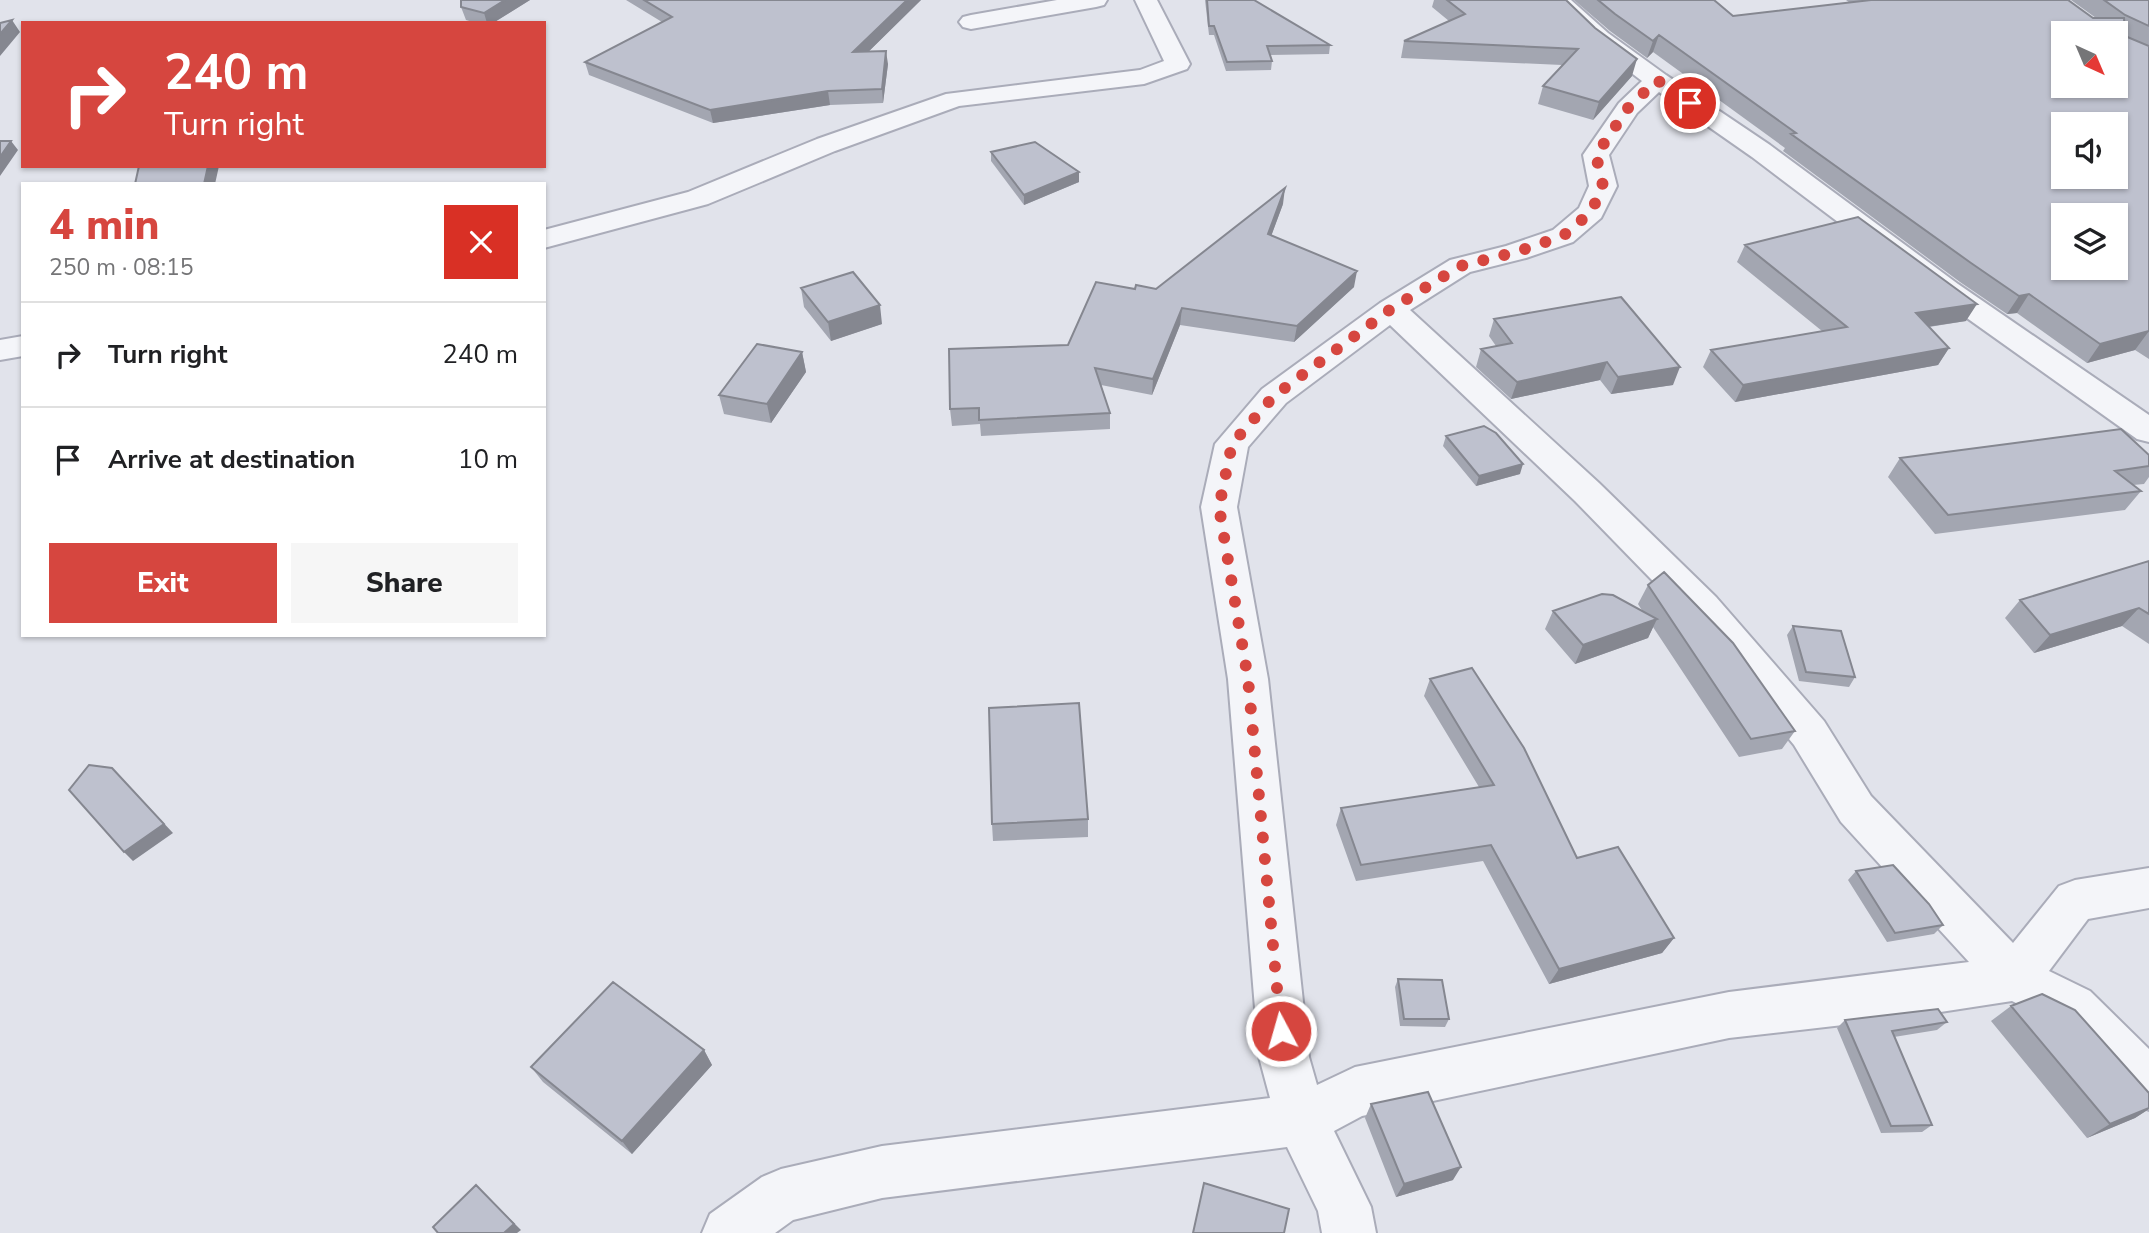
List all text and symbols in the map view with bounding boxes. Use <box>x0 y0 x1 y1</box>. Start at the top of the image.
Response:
north arrow <box>2051 21 2128 98</box>
map controls <box>2051 21 2128 280</box>
text: 240 m <box>164 39 308 106</box>
icon: right <box>49 49 140 140</box>
pin <box>1660 73 1720 133</box>
icon: arrive <box>1671 84 1709 122</box>
text: Turn right <box>164 103 304 146</box>
button: sound <box>2051 112 2128 189</box>
text: 4 min <box>49 197 159 254</box>
button: layers <box>2051 203 2128 280</box>
button: close <box>444 205 518 279</box>
text: 250 m · 08:15 <box>49 252 194 283</box>
icon: right <box>49 336 87 374</box>
text: Turn right <box>108 337 227 372</box>
text: 240 m <box>442 337 518 372</box>
icon: arrive <box>49 441 87 479</box>
text: Arrive at destination <box>108 442 355 477</box>
text: 10 m <box>458 442 518 477</box>
button: Exit <box>49 543 277 623</box>
button: Share <box>291 543 518 623</box>
position arrow <box>1244 994 1318 1068</box>

